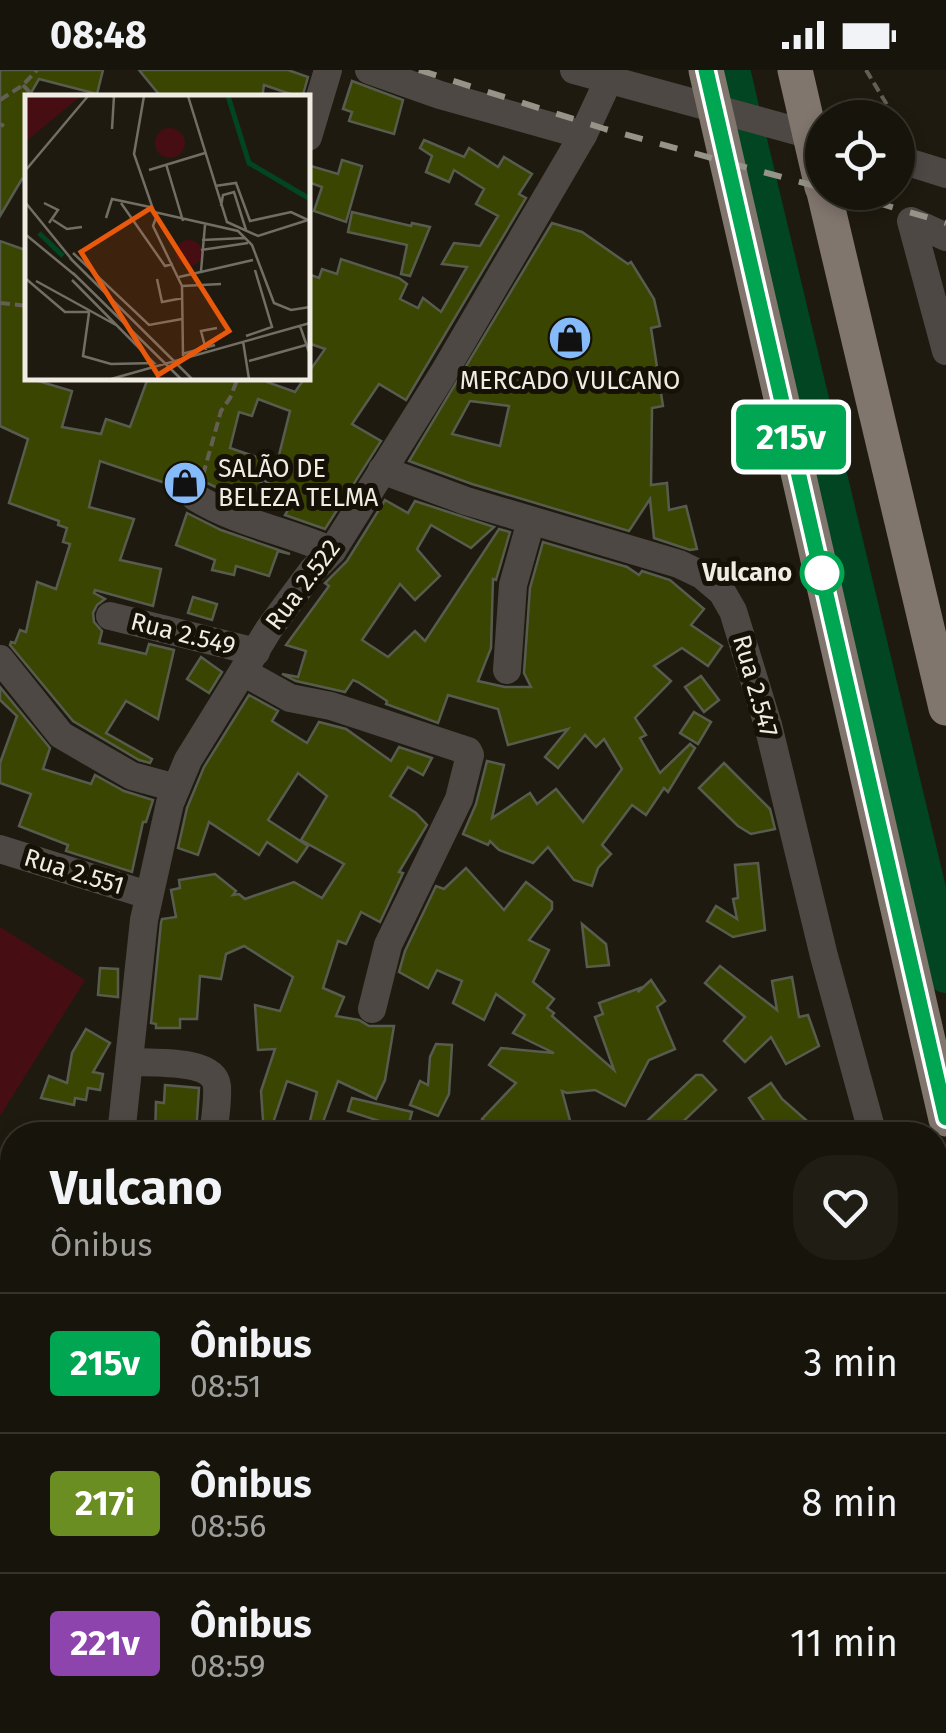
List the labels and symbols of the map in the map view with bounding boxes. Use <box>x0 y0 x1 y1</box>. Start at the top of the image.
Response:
inset map <box>25 95 310 380</box>
shop icon: MERCADO VULCANO <box>547 315 593 361</box>
place label: MERCADO VULCANO <box>460 366 680 396</box>
line badge: 215v <box>721 404 861 470</box>
place label: SALÃO DE BELEZA TELMA <box>218 454 379 513</box>
shop icon: SALÃO DE BELEZA TELMA <box>162 460 208 506</box>
street label: Rua 2.522 <box>259 534 347 636</box>
marker: Vulcano <box>801 552 843 594</box>
place label: Vulcano <box>701 558 792 588</box>
street label: Rua 2.549 <box>127 607 239 661</box>
street label: Rua 2.547 <box>726 631 784 741</box>
street label: Rua 2.551 <box>20 843 128 901</box>

